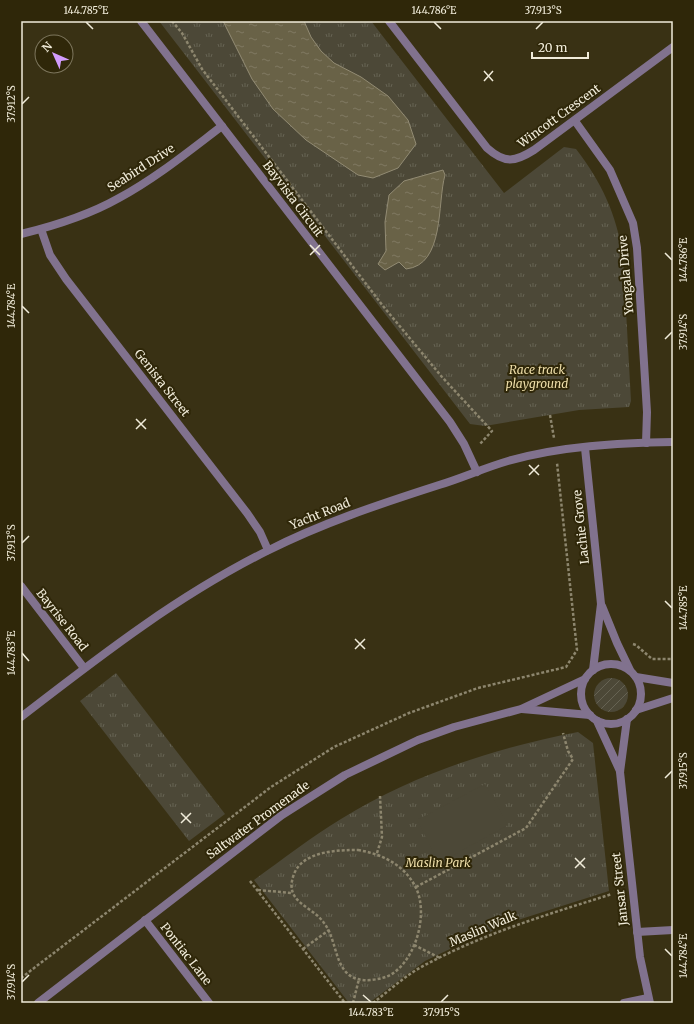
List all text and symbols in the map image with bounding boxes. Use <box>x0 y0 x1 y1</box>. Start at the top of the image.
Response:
text: 144.785°E <box>64 4 109 17</box>
text: 144.786°E <box>412 4 457 17</box>
text: 37.913°S <box>524 4 562 17</box>
north arrow <box>34 34 74 74</box>
scale bar <box>532 34 588 60</box>
text: N <box>39 39 55 55</box>
text: 20 m <box>538 40 567 55</box>
street label: Wincott Crescent <box>514 80 603 151</box>
text: 37.912°S <box>5 85 18 123</box>
street label: Seabird Drive <box>104 140 177 195</box>
street label: Bayvista Circuit <box>260 158 327 240</box>
street label: Yongala Drive <box>615 235 637 316</box>
text: 144.786°E <box>677 237 690 282</box>
text: 144.784°E <box>5 283 18 328</box>
text: 37.914°S <box>677 314 690 350</box>
street label: Genista Street <box>131 346 194 420</box>
park label: Race track playground <box>506 362 568 391</box>
street label: Lachie Grove <box>569 489 592 565</box>
street label: Yacht Road <box>287 495 352 533</box>
text: 37.913°S <box>5 524 18 562</box>
text: 144.785°E <box>677 585 690 630</box>
street label: Bayrise Road <box>33 586 91 654</box>
text: 144.783°E <box>5 630 18 675</box>
text: 37.915°S <box>677 752 690 790</box>
street label: Saltwater Promenade <box>203 777 312 862</box>
street label: Jansar Street <box>608 851 631 927</box>
park label: Maslin Park <box>405 855 471 870</box>
street label: Maslin Walk <box>447 907 519 949</box>
street label: Pontiac Lane <box>157 920 215 988</box>
text: 144.784°E <box>677 933 690 978</box>
text: 37.914°S <box>5 964 18 1000</box>
text: 144.783°E <box>349 1006 394 1019</box>
text: 37.915°S <box>422 1006 460 1019</box>

